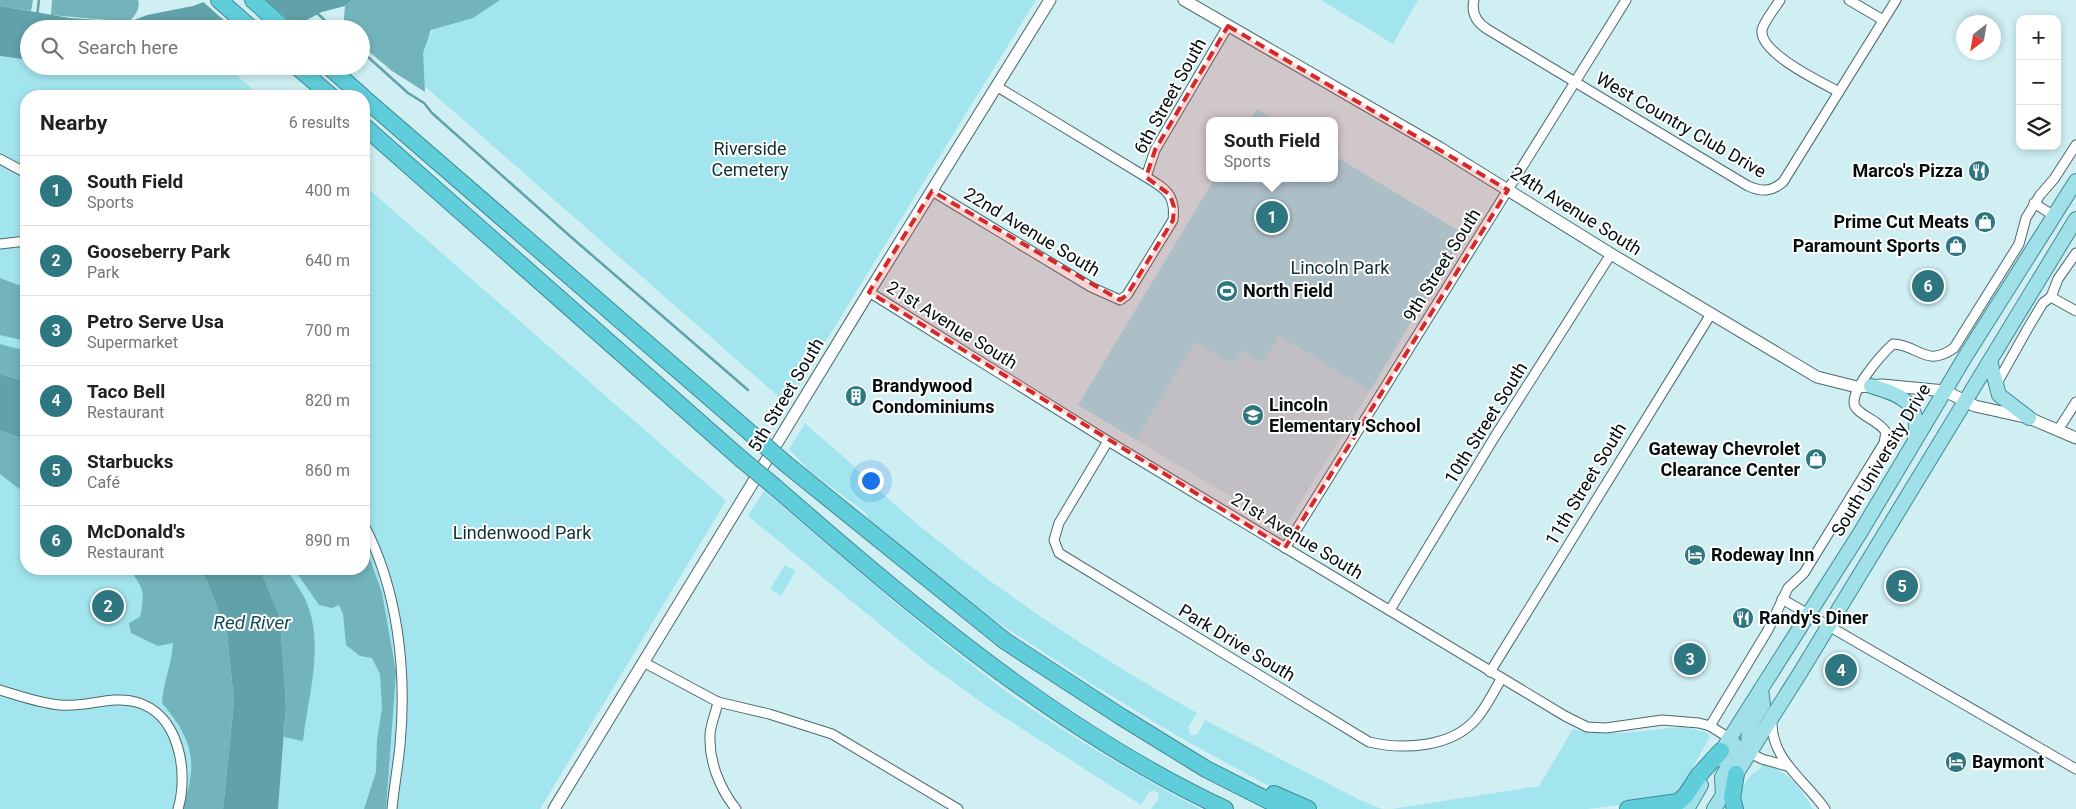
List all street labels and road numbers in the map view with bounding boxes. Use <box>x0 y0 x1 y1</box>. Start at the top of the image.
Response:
street label: 6th Street South <box>1129 34 1210 157</box>
street label: West Country Club Drive <box>1592 67 1770 182</box>
street label: 24th Avenue South <box>1507 162 1646 259</box>
street label: 22nd Avenue South <box>961 183 1104 280</box>
street label: 9th Street South <box>1398 204 1485 325</box>
street label: 21st Avenue South <box>883 276 1021 373</box>
street label: 5th Street South <box>743 334 828 455</box>
street label: 10th Street South <box>1440 358 1531 487</box>
street label: South University Drive <box>1827 380 1934 540</box>
street label: 11th Street South <box>1541 419 1630 549</box>
street label: 21st Avenue South <box>1228 488 1367 583</box>
street label: Park Drive South <box>1175 599 1299 686</box>

